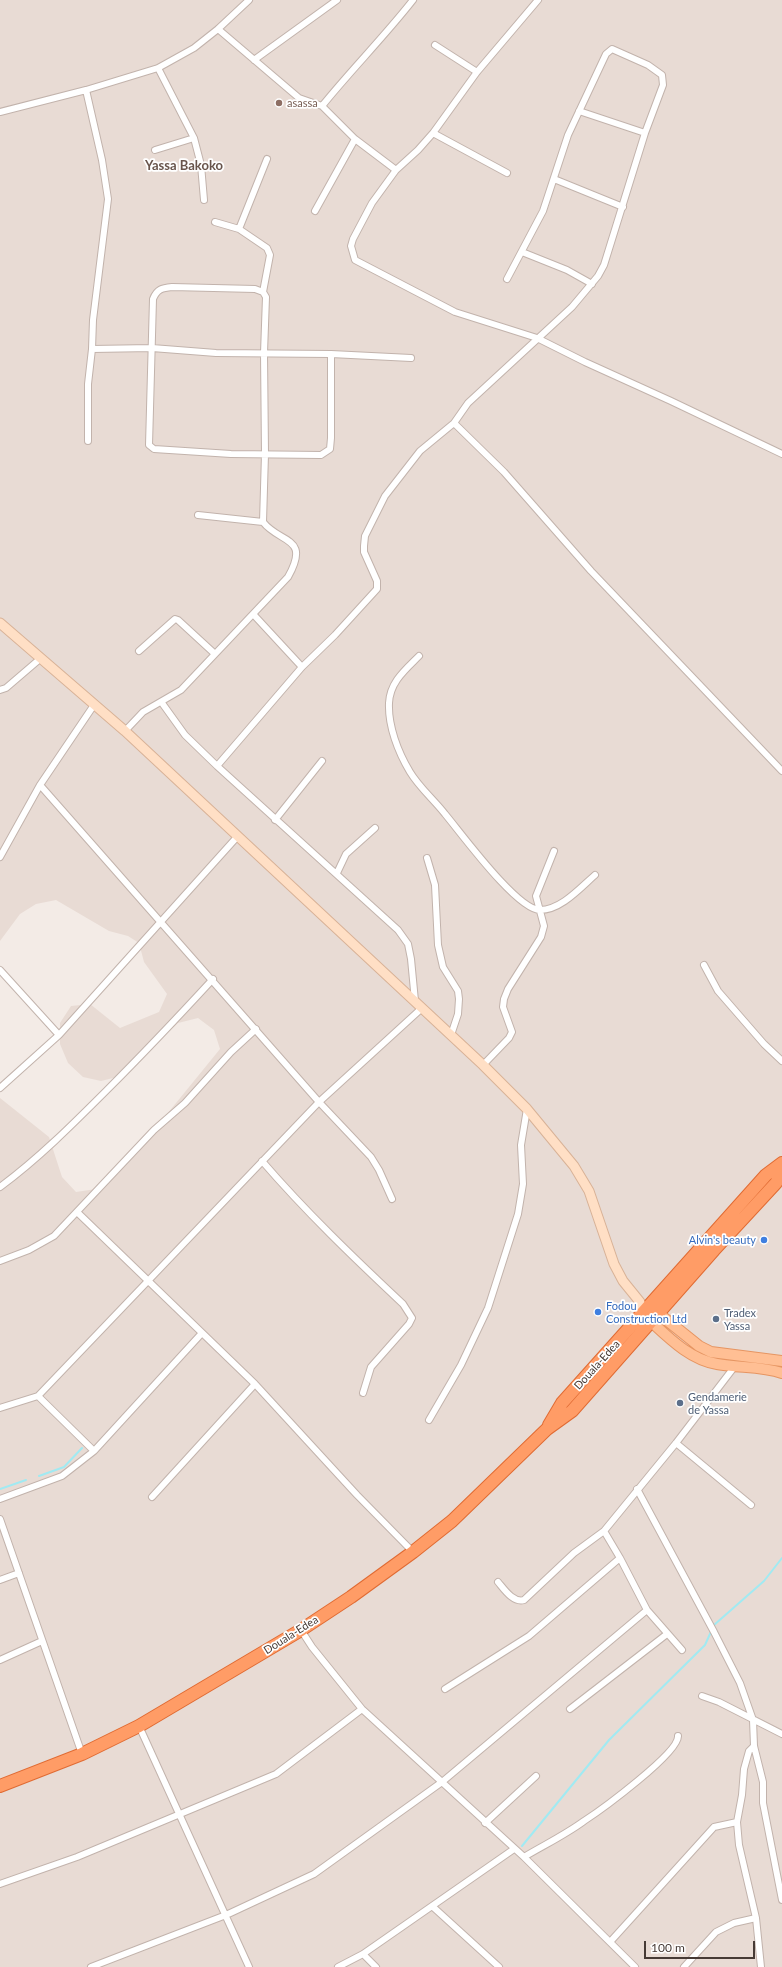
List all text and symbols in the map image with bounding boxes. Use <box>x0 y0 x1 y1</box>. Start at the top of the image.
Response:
place label: asassa <box>287 96 318 110</box>
marker: asassa <box>274 98 284 108</box>
district label: Yassa Bakoko <box>145 158 223 174</box>
place label: Alvin's beauty <box>689 1233 756 1247</box>
marker: Alvin's beauty <box>759 1235 769 1245</box>
place label: Fodou Construction Ltd <box>606 1299 687 1325</box>
place label: Tradex Yassa <box>724 1306 756 1332</box>
marker: Fodou Construction Ltd <box>593 1307 603 1317</box>
marker: Tradex Yassa <box>711 1314 721 1324</box>
street label: Douala-Edea <box>571 1338 623 1392</box>
place label: Gendamerie de Yassa <box>688 1390 747 1416</box>
marker: Gendamerie de Yassa <box>675 1398 685 1408</box>
street label: Douala-Edea <box>261 1613 321 1657</box>
scale bar <box>646 1933 757 1959</box>
text: 100 m <box>651 1940 685 1955</box>

